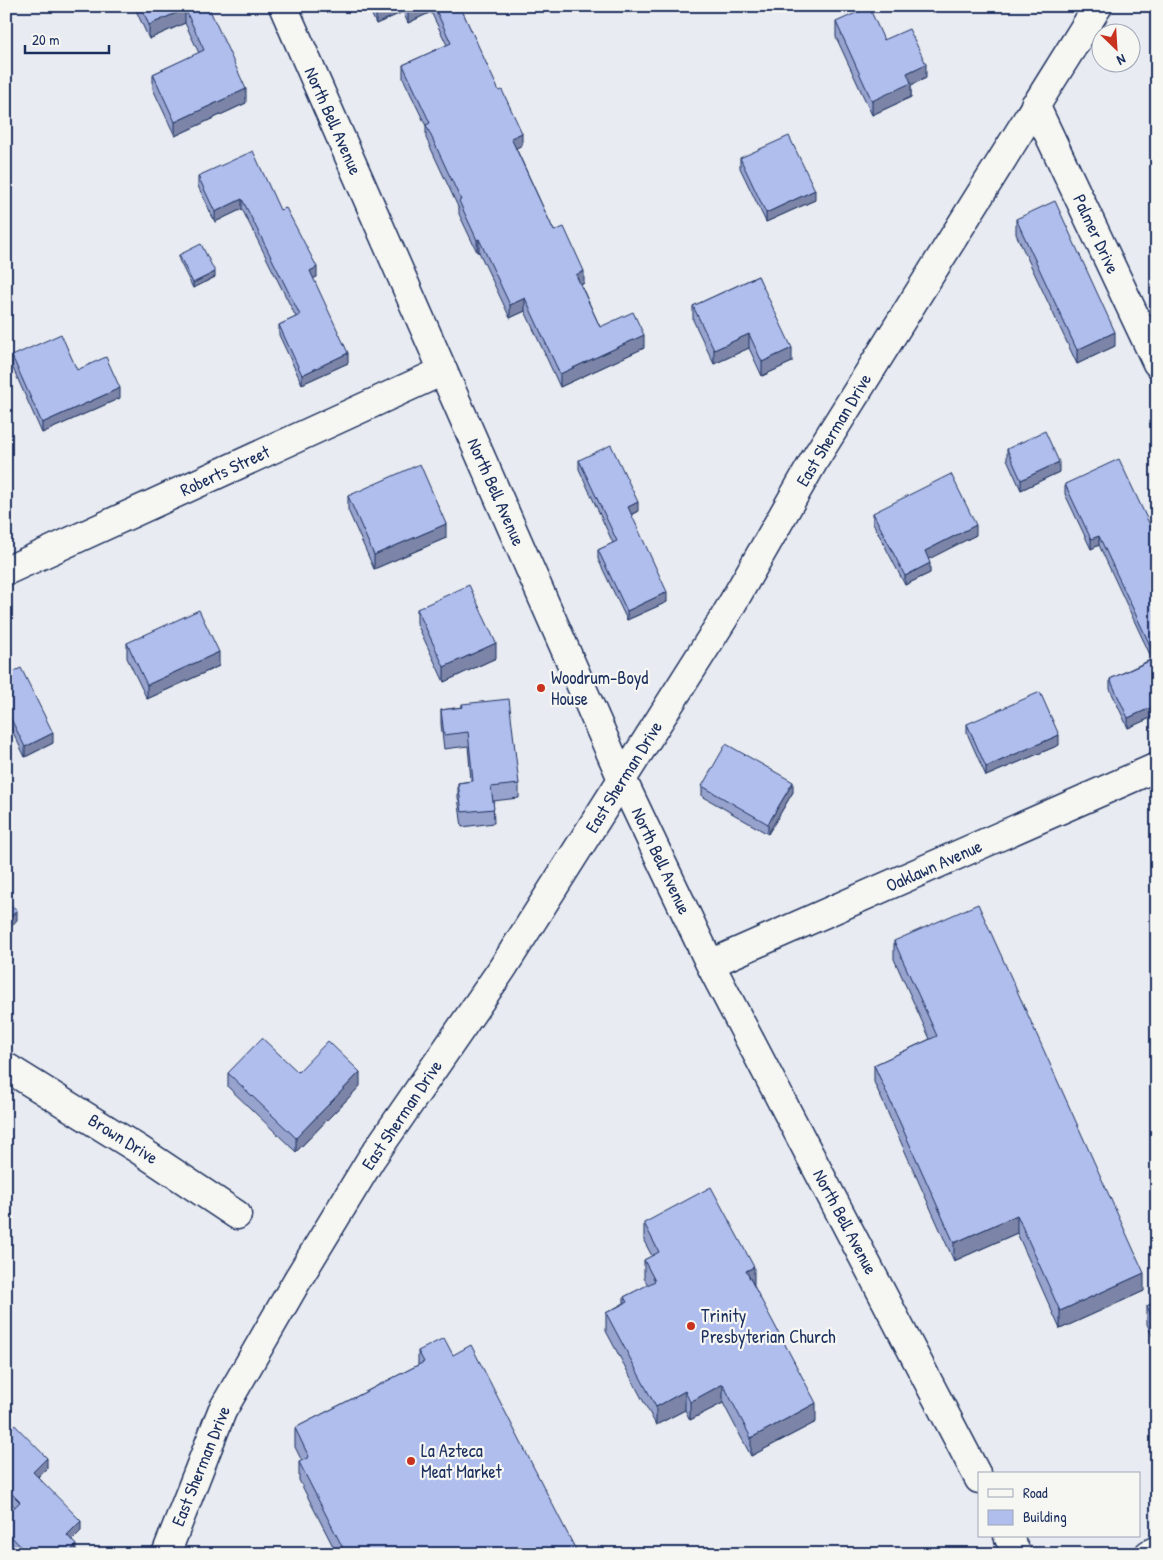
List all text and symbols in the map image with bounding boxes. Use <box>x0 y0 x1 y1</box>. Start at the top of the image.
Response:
scale bar <box>25 22 109 54</box>
north arrow <box>1090 22 1140 72</box>
text: 20 m <box>32 29 59 50</box>
text: N <box>1114 50 1129 71</box>
street label: North Bell Avenue <box>299 63 368 179</box>
street label: Palmer Drive <box>1067 190 1126 278</box>
street label: East Sherman Drive <box>790 369 877 491</box>
street label: North Bell Avenue <box>462 434 531 550</box>
street label: Roberts Street <box>176 439 274 502</box>
place label: Woodrum-Boyd House <box>551 665 648 711</box>
marker: Woodrum-Boyd House <box>535 682 547 694</box>
street label: East Sherman Drive <box>579 716 668 837</box>
street label: North Bell Avenue <box>626 803 697 918</box>
street label: Oaklawn Avenue <box>882 833 986 898</box>
street label: East Sherman Drive <box>356 1055 448 1175</box>
street label: Brown Drive <box>84 1107 163 1170</box>
street label: North Bell Avenue <box>807 1165 884 1279</box>
place label: Trinity Presbyterian Church <box>701 1303 836 1349</box>
marker: Trinity Presbyterian Church <box>685 1320 697 1332</box>
street label: East Sherman Drive <box>165 1402 236 1530</box>
place label: La Azteca Meat Market <box>421 1438 503 1484</box>
marker: La Azteca Meat Market <box>405 1455 417 1467</box>
legend <box>978 1472 1140 1538</box>
text: Road <box>1023 1482 1048 1503</box>
text: Building <box>1023 1506 1067 1527</box>

